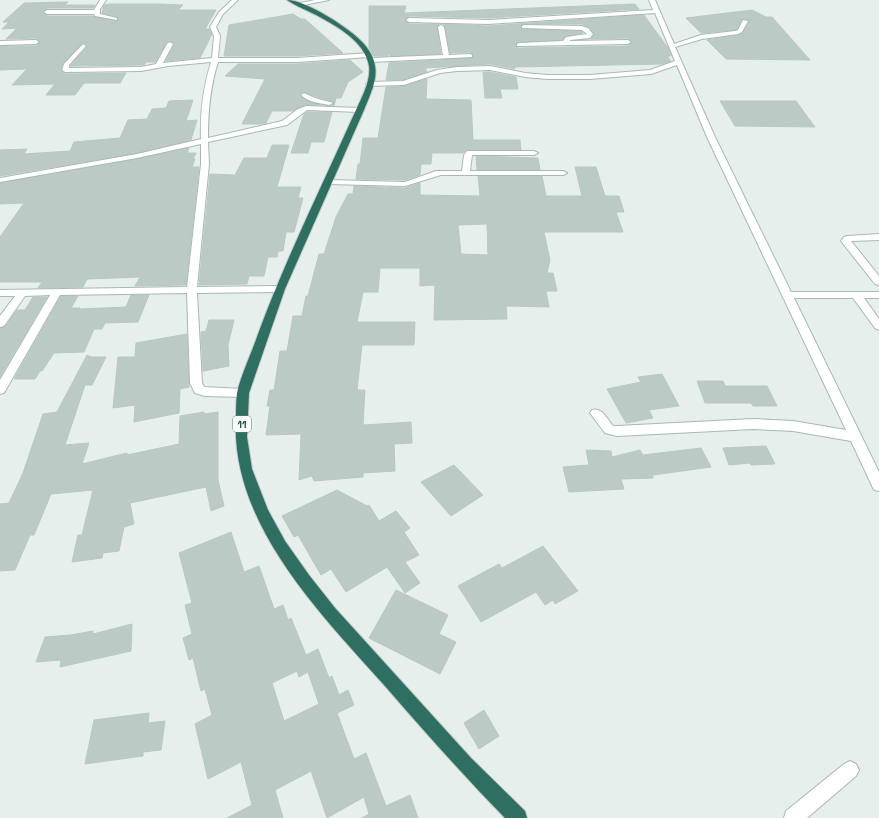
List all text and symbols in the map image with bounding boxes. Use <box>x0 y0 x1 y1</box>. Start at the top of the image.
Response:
road number: 11 <box>233 416 251 432</box>

